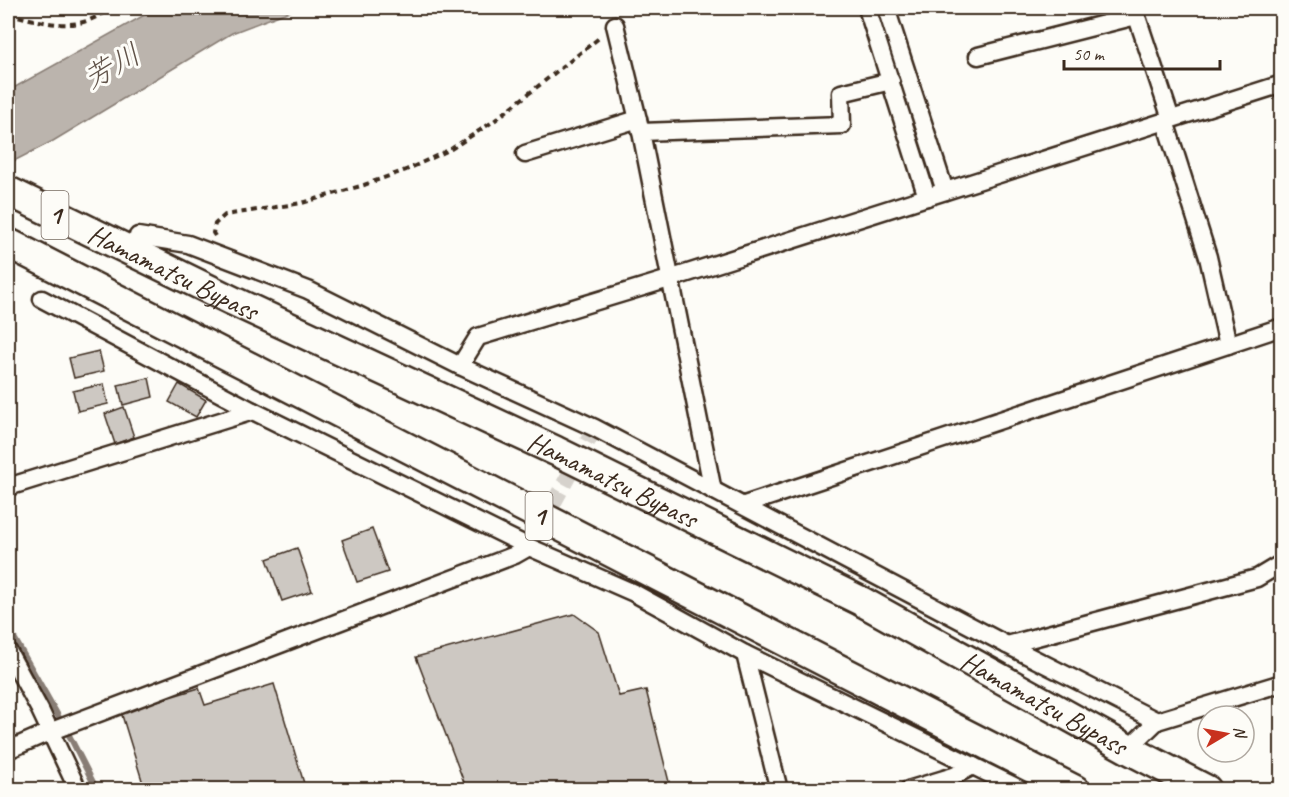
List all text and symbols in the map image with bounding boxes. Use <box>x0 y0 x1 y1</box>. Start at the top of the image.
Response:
scale bar <box>1064 33 1220 71</box>
water label: 芳川 <box>77 35 147 97</box>
text: 50 m <box>1073 43 1106 65</box>
road number: 1 <box>42 191 68 239</box>
street label: Hamamatsu Bypass <box>83 216 266 329</box>
street label: Hamamatsu Bypass <box>522 423 706 537</box>
road number: 1 <box>526 492 552 540</box>
street label: Hamamatsu Bypass <box>955 643 1136 764</box>
north arrow <box>1196 704 1256 764</box>
text: N <box>1229 725 1251 741</box>

